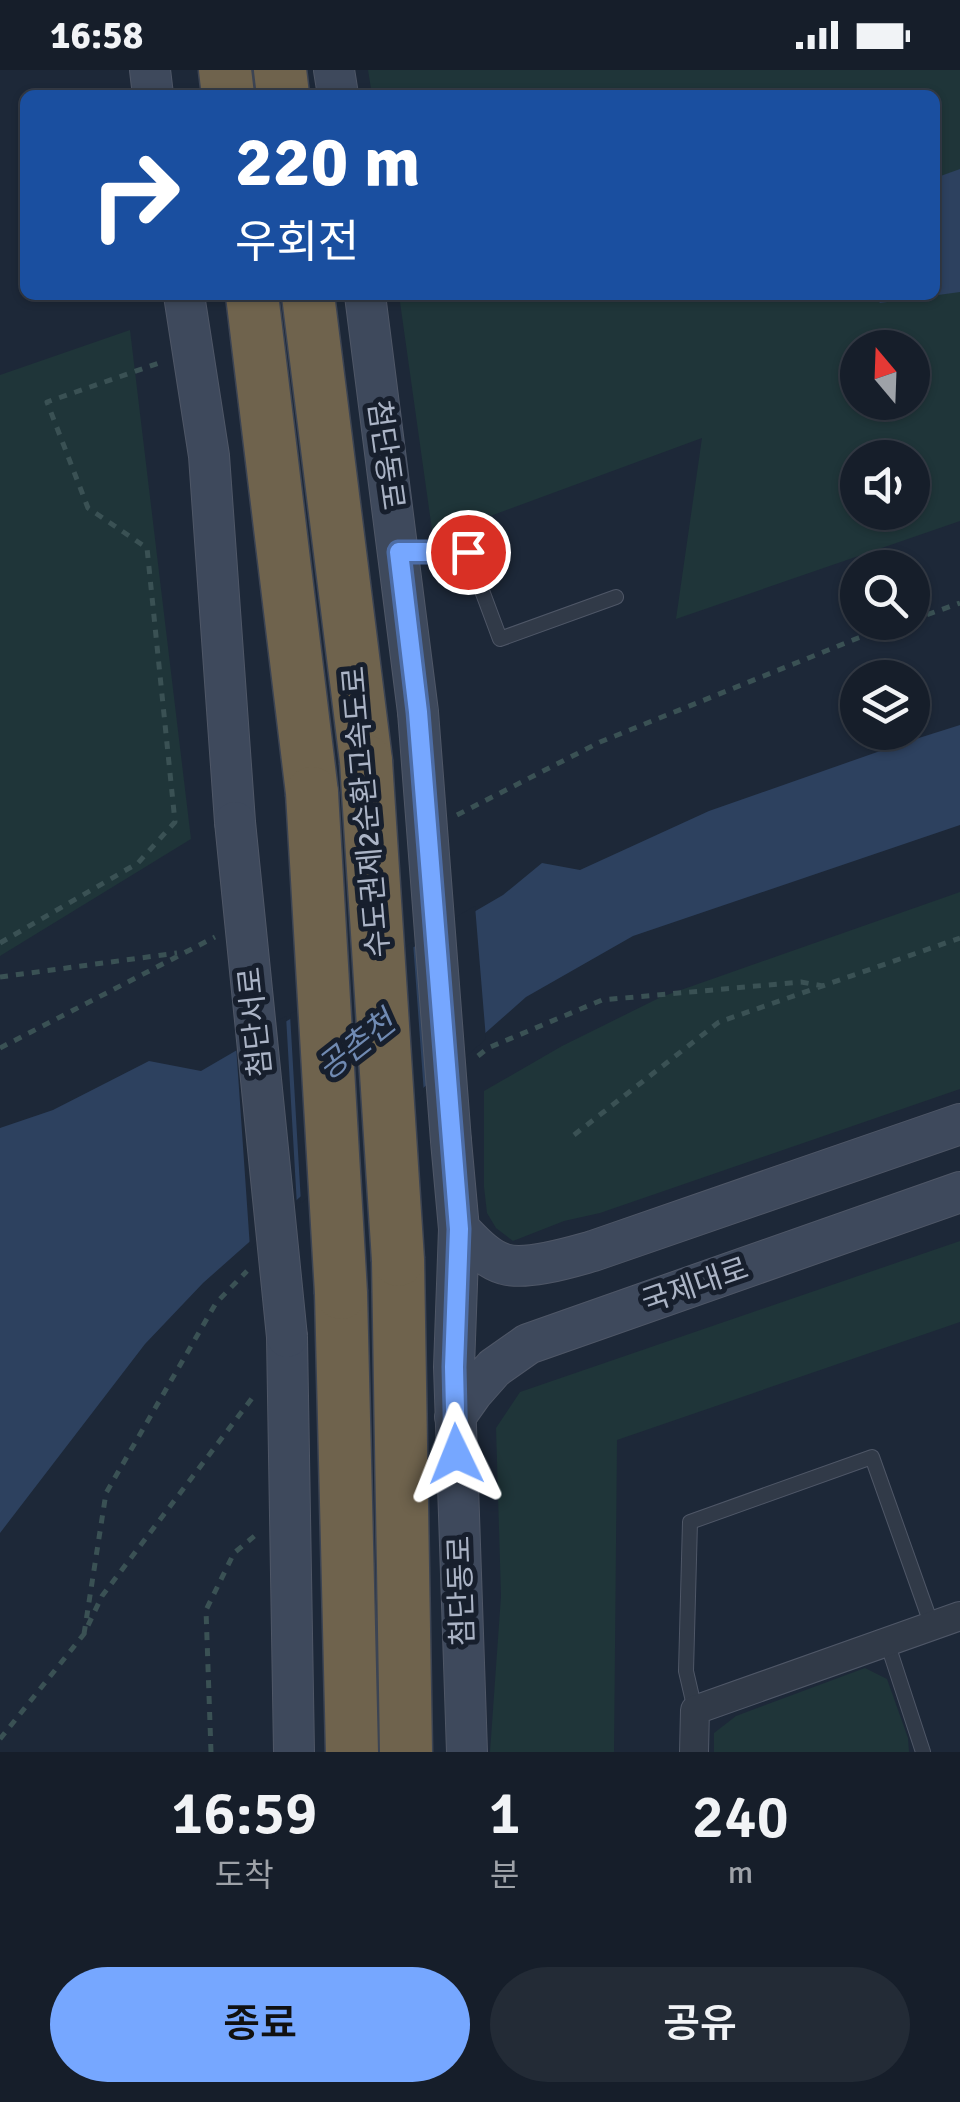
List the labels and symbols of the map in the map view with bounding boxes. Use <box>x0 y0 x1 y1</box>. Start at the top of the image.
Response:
north arrow <box>840 330 930 420</box>
street label: 첨단동로 <box>360 398 412 512</box>
pin <box>426 510 511 595</box>
street label: 수도권제2순환고속도로 <box>335 665 398 959</box>
street label: 첨단서로 <box>231 965 280 1079</box>
water label: 공촌천 <box>310 1001 406 1088</box>
street label: 국제대로 <box>637 1250 753 1321</box>
position arrow <box>404 1402 508 1506</box>
street label: 첨단동로 <box>441 1535 482 1647</box>

